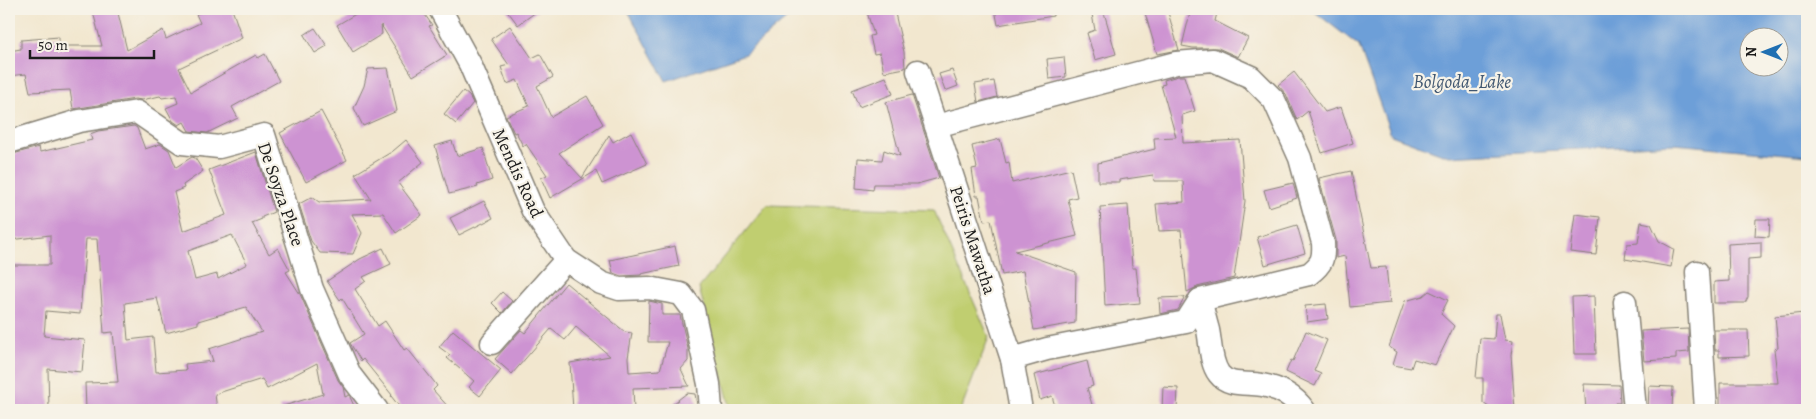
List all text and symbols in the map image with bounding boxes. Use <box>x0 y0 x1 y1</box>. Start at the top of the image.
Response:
scale bar <box>30 28 154 60</box>
north arrow <box>1738 28 1788 78</box>
text: 50 m <box>38 35 68 55</box>
text: N <box>1742 47 1761 57</box>
water label: Bolgoda_Lake <box>1413 69 1511 95</box>
street label: Mendis Road <box>487 124 549 222</box>
street label: De Soyza Place <box>252 139 310 249</box>
street label: Peiris Mawatha <box>944 183 1002 298</box>

